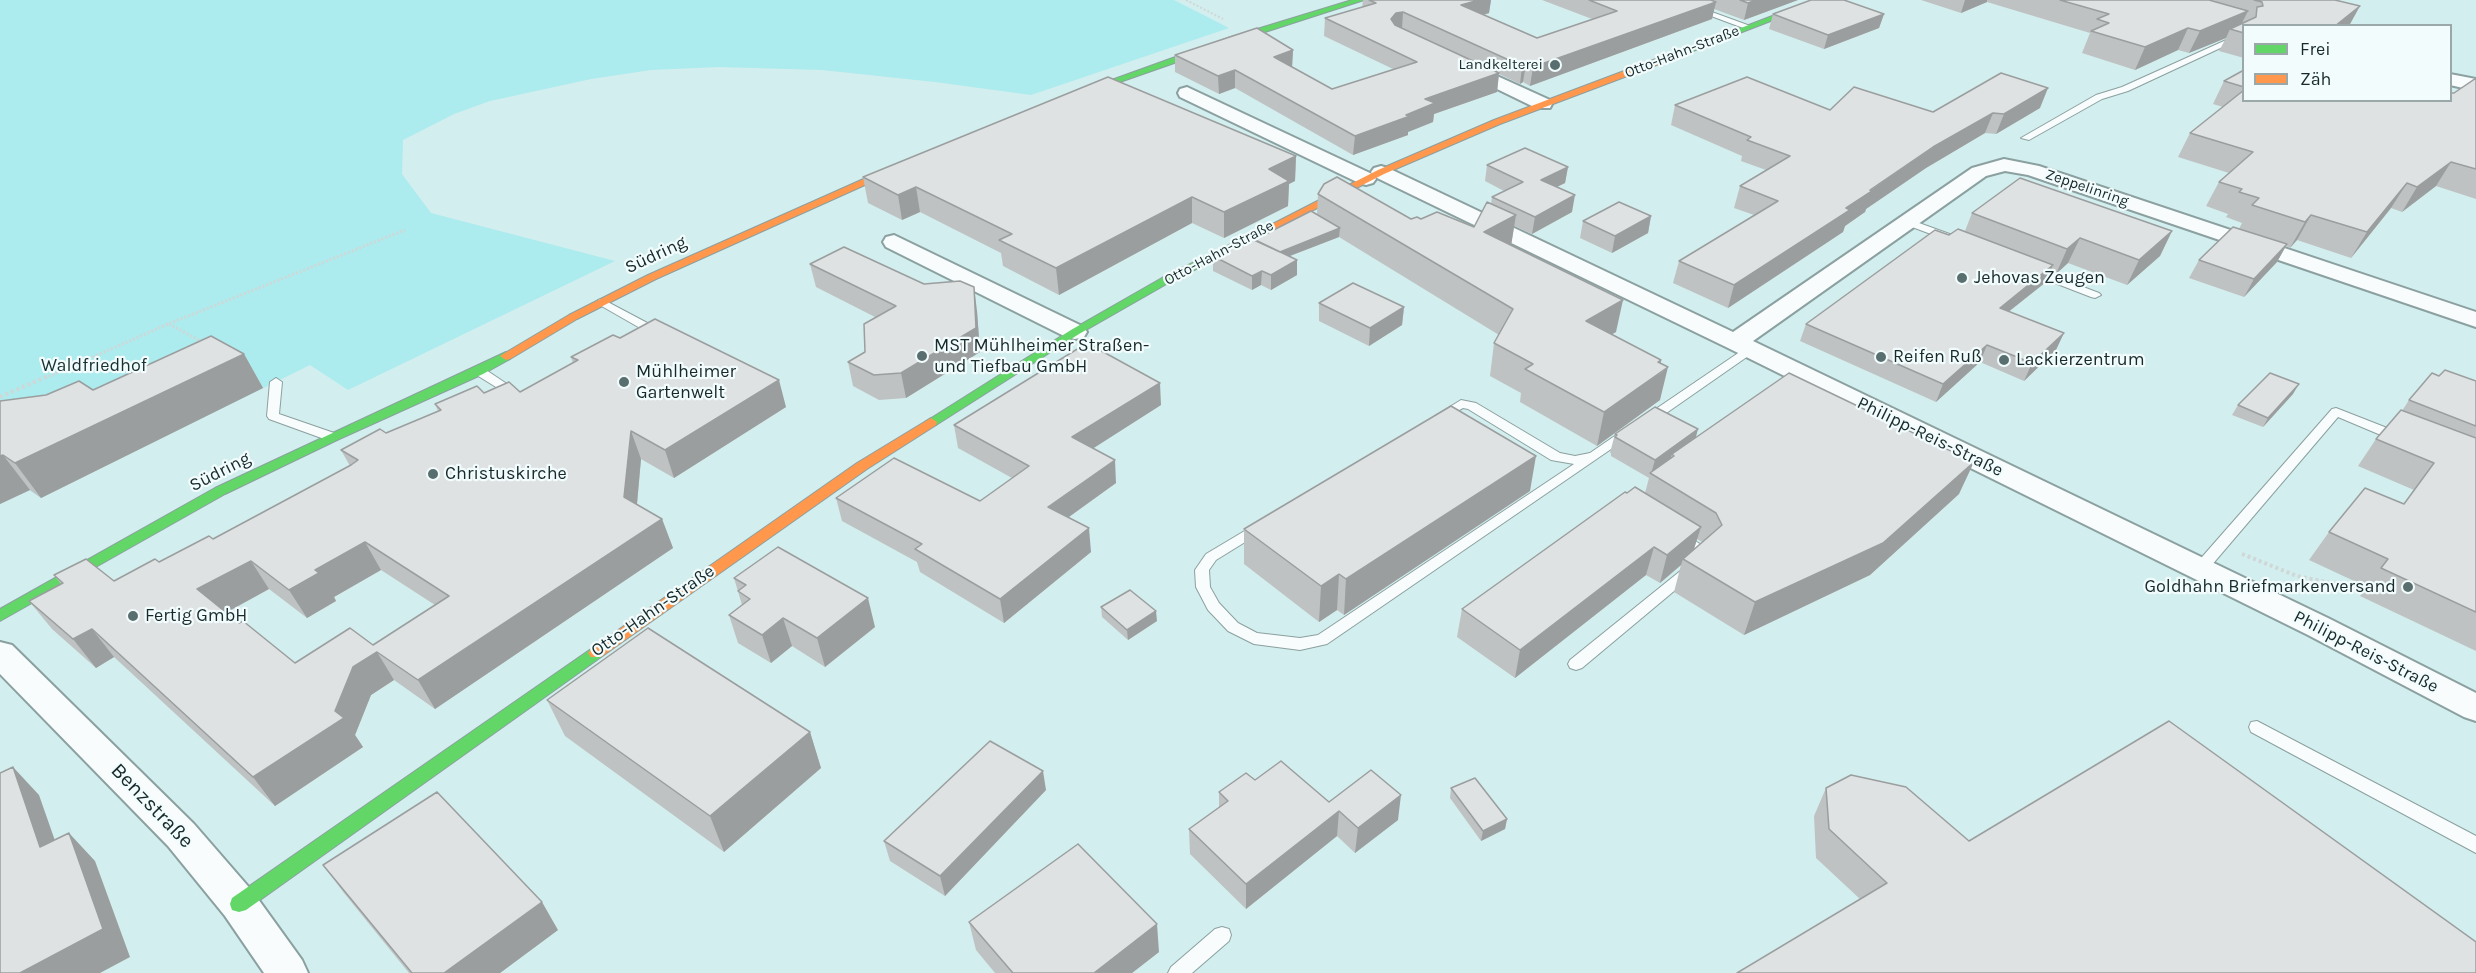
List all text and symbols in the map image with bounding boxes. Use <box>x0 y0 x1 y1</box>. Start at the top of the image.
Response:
street label: Otto-Hahn-Straße <box>1622 22 1742 82</box>
legend <box>2242 24 2452 102</box>
text: Frei <box>2300 38 2331 60</box>
place label: Landkelterei <box>1458 56 1543 74</box>
marker: Landkelterei <box>1548 58 1562 72</box>
text: Zäh <box>2300 68 2331 90</box>
street label: Zeppelinring <box>2043 165 2131 211</box>
street label: Otto-Hahn-Straße <box>1161 217 1277 289</box>
street label: Südring <box>622 231 690 279</box>
place label: Jehovas Zeugen <box>1974 267 2105 289</box>
marker: Jehovas Zeugen <box>1955 271 1969 285</box>
place label: MST Mühlheimer Straßen- und Tiefbau GmbH <box>934 335 1149 378</box>
place label: Reifen Ruß <box>1893 346 1982 368</box>
marker: MST Mühlheimer Straßen- und Tiefbau GmbH <box>915 349 929 363</box>
place label: Lackierzentrum <box>2016 349 2145 371</box>
marker: Reifen Ruß <box>1874 350 1888 364</box>
marker: Lackierzentrum <box>1997 353 2011 367</box>
park label: Waldfriedhof <box>41 355 147 377</box>
place label: Mühlheimer Gartenwelt <box>636 361 736 404</box>
marker: Mühlheimer Gartenwelt <box>617 375 631 389</box>
street label: Philipp-Reis-Straße <box>1854 392 2006 482</box>
street label: Südring <box>186 448 254 496</box>
place label: Christuskirche <box>445 463 567 485</box>
marker: Christuskirche <box>426 467 440 481</box>
street label: Otto-Hahn-Straße <box>587 560 719 662</box>
place label: Goldhahn Briefmarkenversand <box>2144 576 2396 598</box>
marker: Goldhahn Briefmarkenversand <box>2401 580 2415 594</box>
place label: Fertig GmbH <box>145 605 247 627</box>
street label: Philipp-Reis-Straße <box>2290 606 2442 698</box>
marker: Fertig GmbH <box>126 609 140 623</box>
street label: Benzstraße <box>105 758 199 854</box>

